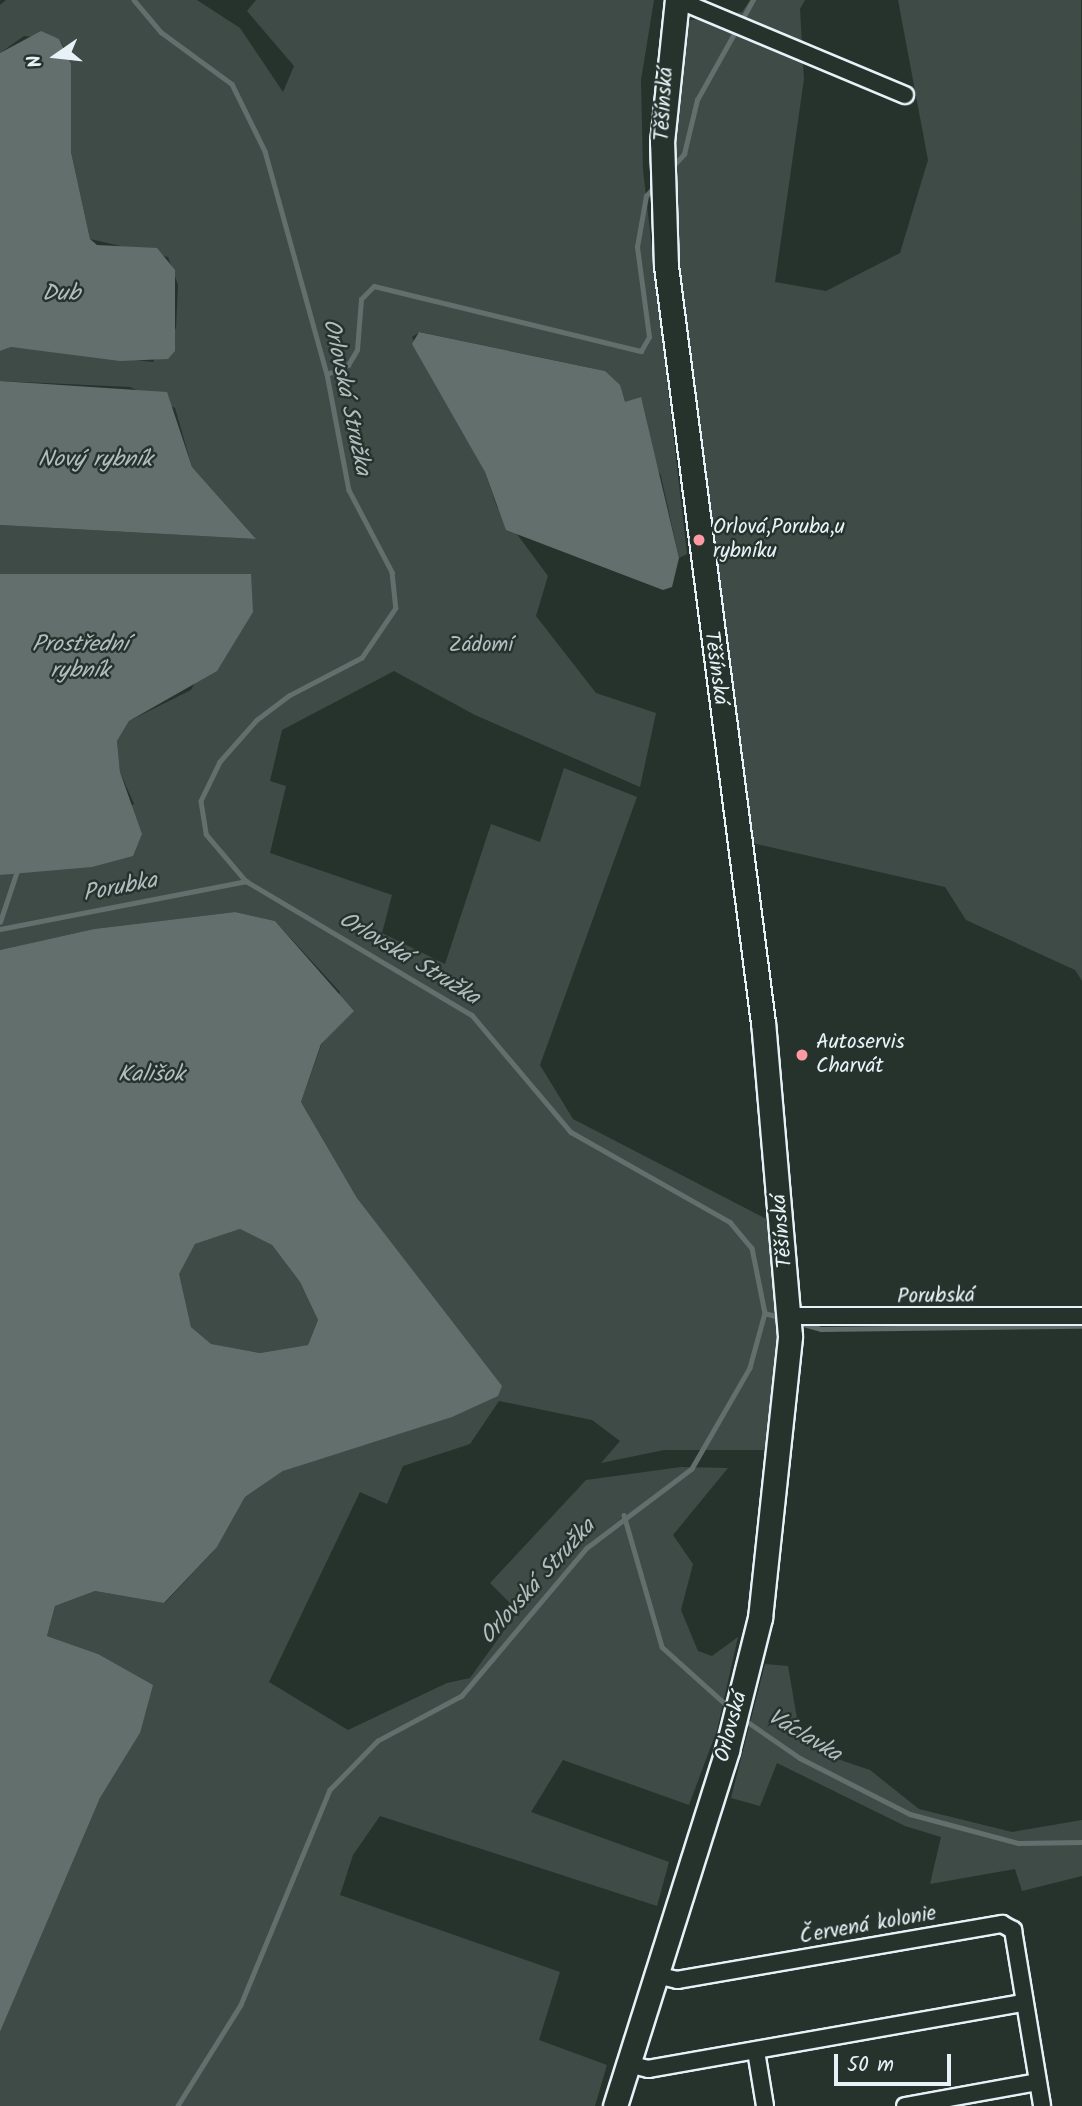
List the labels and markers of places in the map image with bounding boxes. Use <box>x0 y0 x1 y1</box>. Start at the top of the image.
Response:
place label: Orlová,Poruba,u rybníku <box>713 515 845 565</box>
marker: Orlová,Poruba,u rybníku <box>691 532 707 548</box>
place label: Autoservis Charvát <box>816 1030 905 1080</box>
marker: Autoservis Charvát <box>794 1047 810 1063</box>

